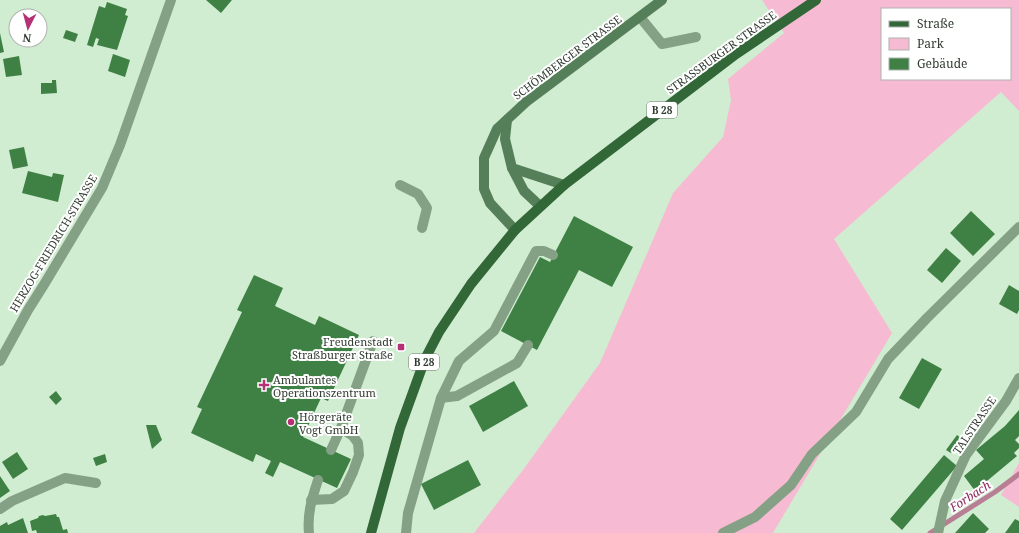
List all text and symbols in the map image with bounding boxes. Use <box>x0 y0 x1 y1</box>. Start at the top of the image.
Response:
street label: STRASSBURGER STRASSE <box>663 7 779 97</box>
north arrow <box>8 8 48 48</box>
legend <box>881 8 1011 80</box>
street label: SCHÖMBERGER STRASSE <box>510 11 624 103</box>
text: Straße <box>917 15 954 32</box>
text: N <box>21 30 32 46</box>
text: Park <box>917 35 945 52</box>
text: Gebäude <box>917 55 968 72</box>
road number: B 28 <box>647 102 677 118</box>
street label: HERZOG-FRIEDRICH-STRASSE <box>6 171 100 314</box>
place label: Freudenstadt Straßburger Straße <box>292 334 393 362</box>
marker: Freudenstadt Straßburger Straße <box>396 342 406 352</box>
road number: B 28 <box>409 354 439 370</box>
place label: Ambulantes Operationszentrum <box>273 372 376 400</box>
marker: Ambulantes Operationszentrum <box>258 379 270 391</box>
street label: TALSTRASSE <box>949 393 999 457</box>
place label: Hörgeräte Vogt GmbH <box>299 409 359 437</box>
marker: Hörgeräte Vogt GmbH <box>286 417 296 427</box>
water label: Forbach <box>945 476 994 516</box>

